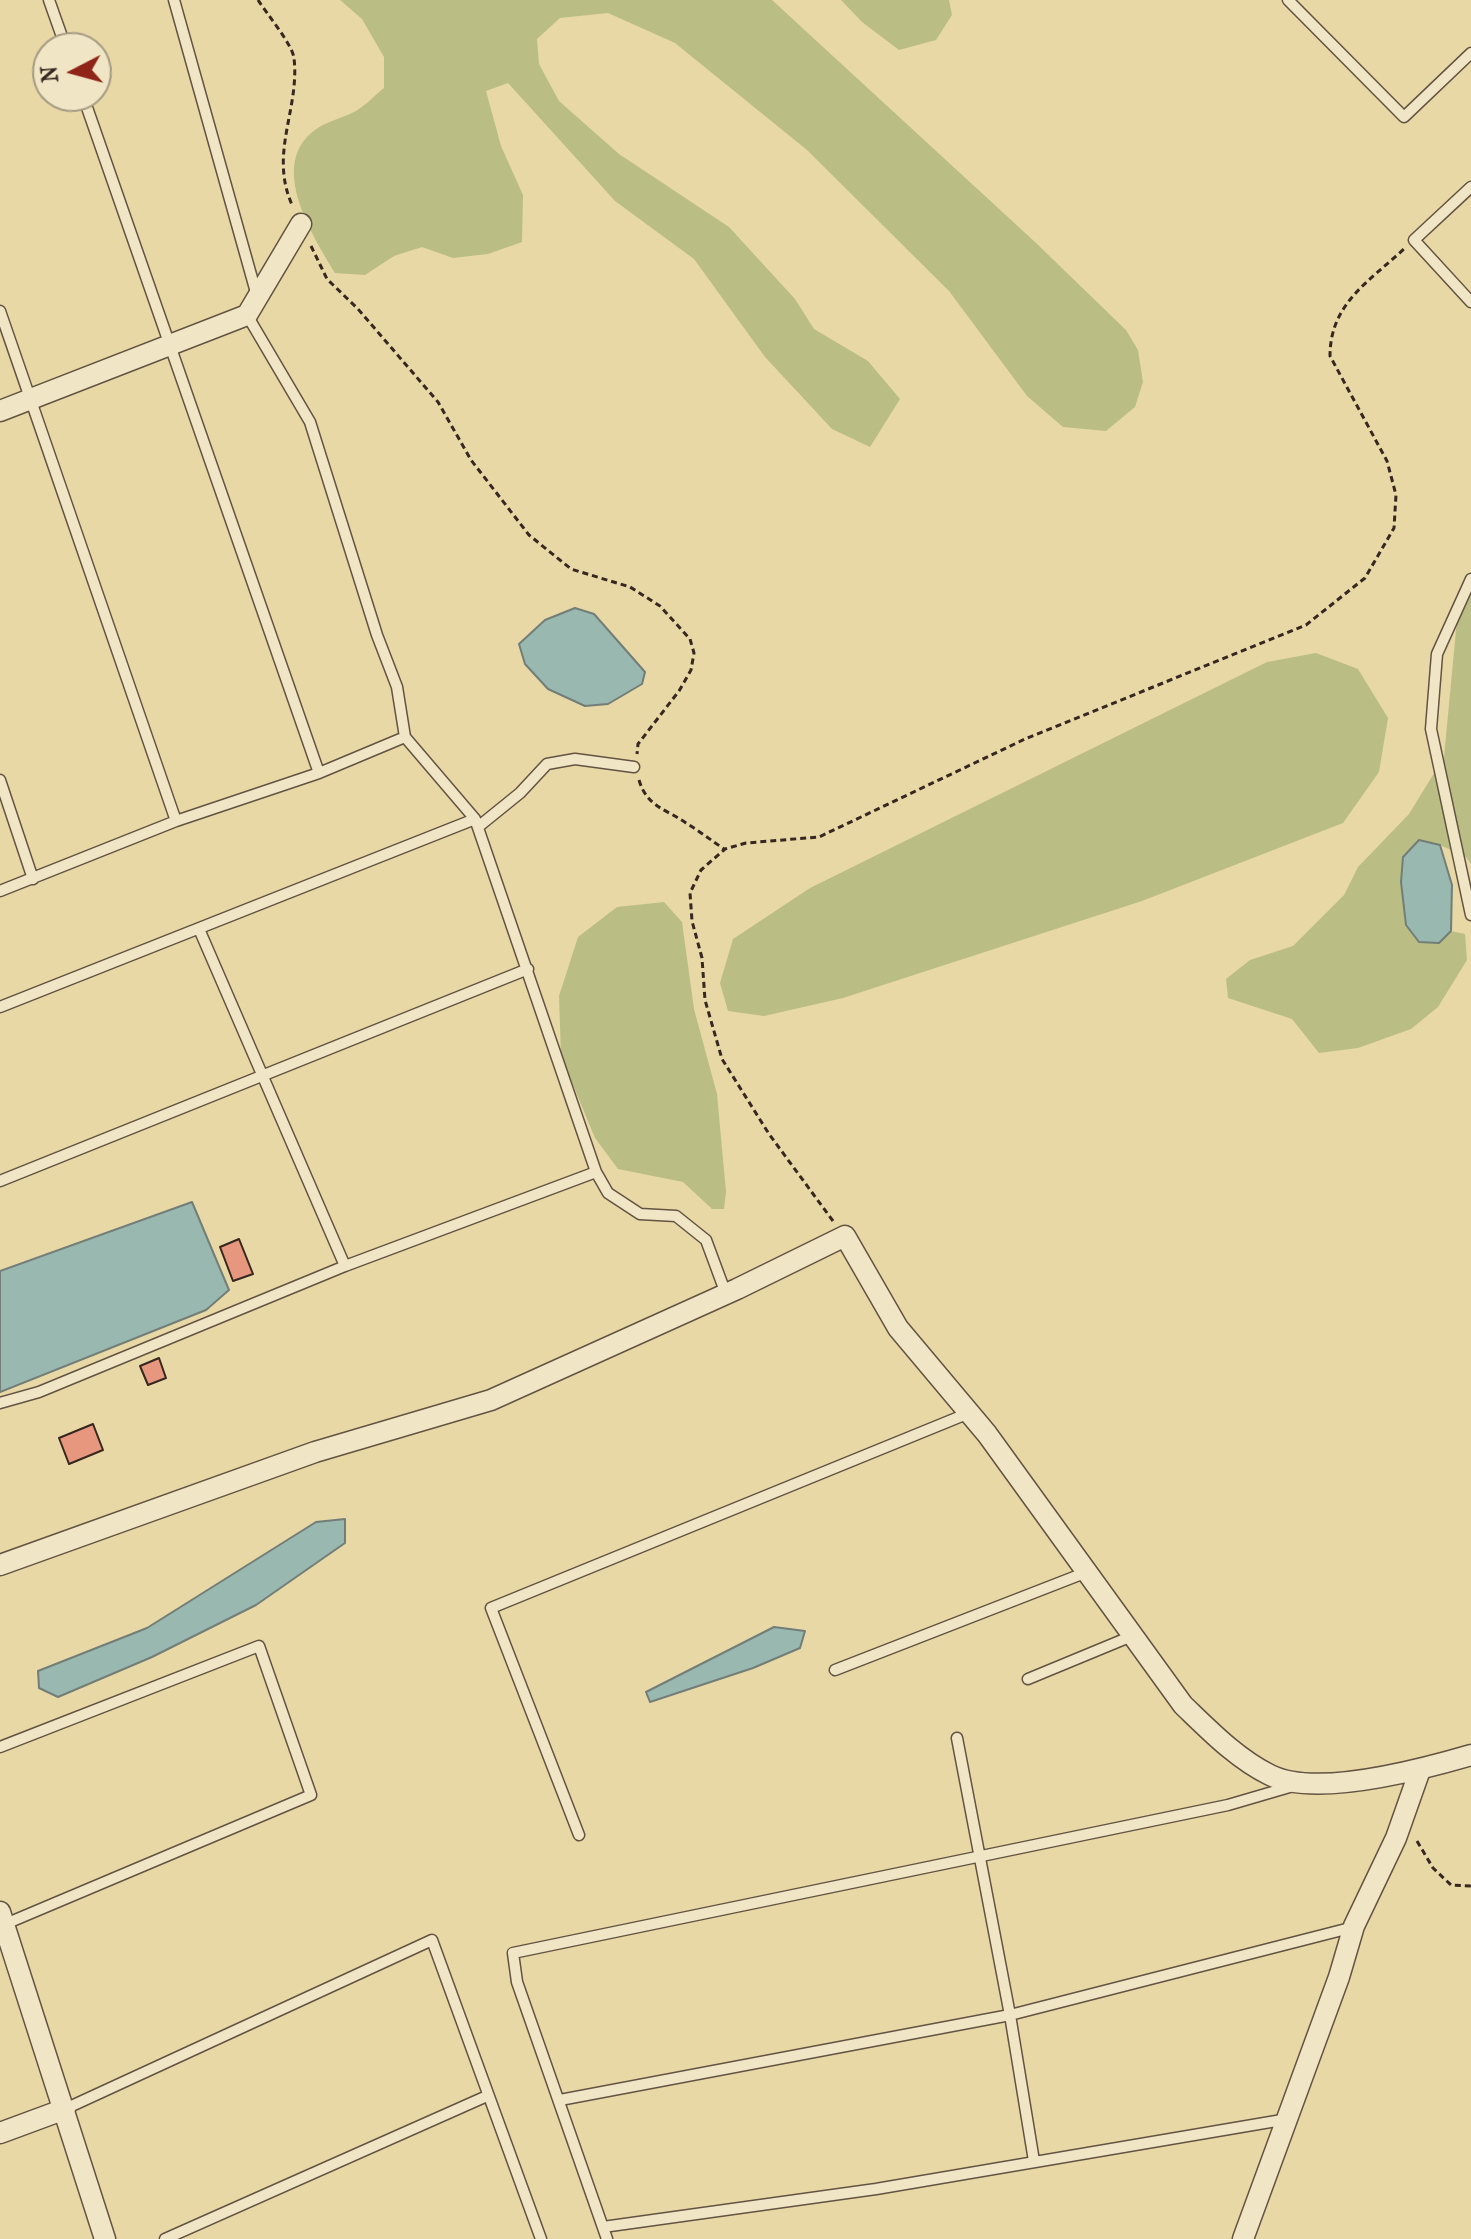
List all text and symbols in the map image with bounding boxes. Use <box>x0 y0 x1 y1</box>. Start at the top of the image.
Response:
north arrow <box>32 32 112 112</box>
text: N <box>36 65 64 84</box>

